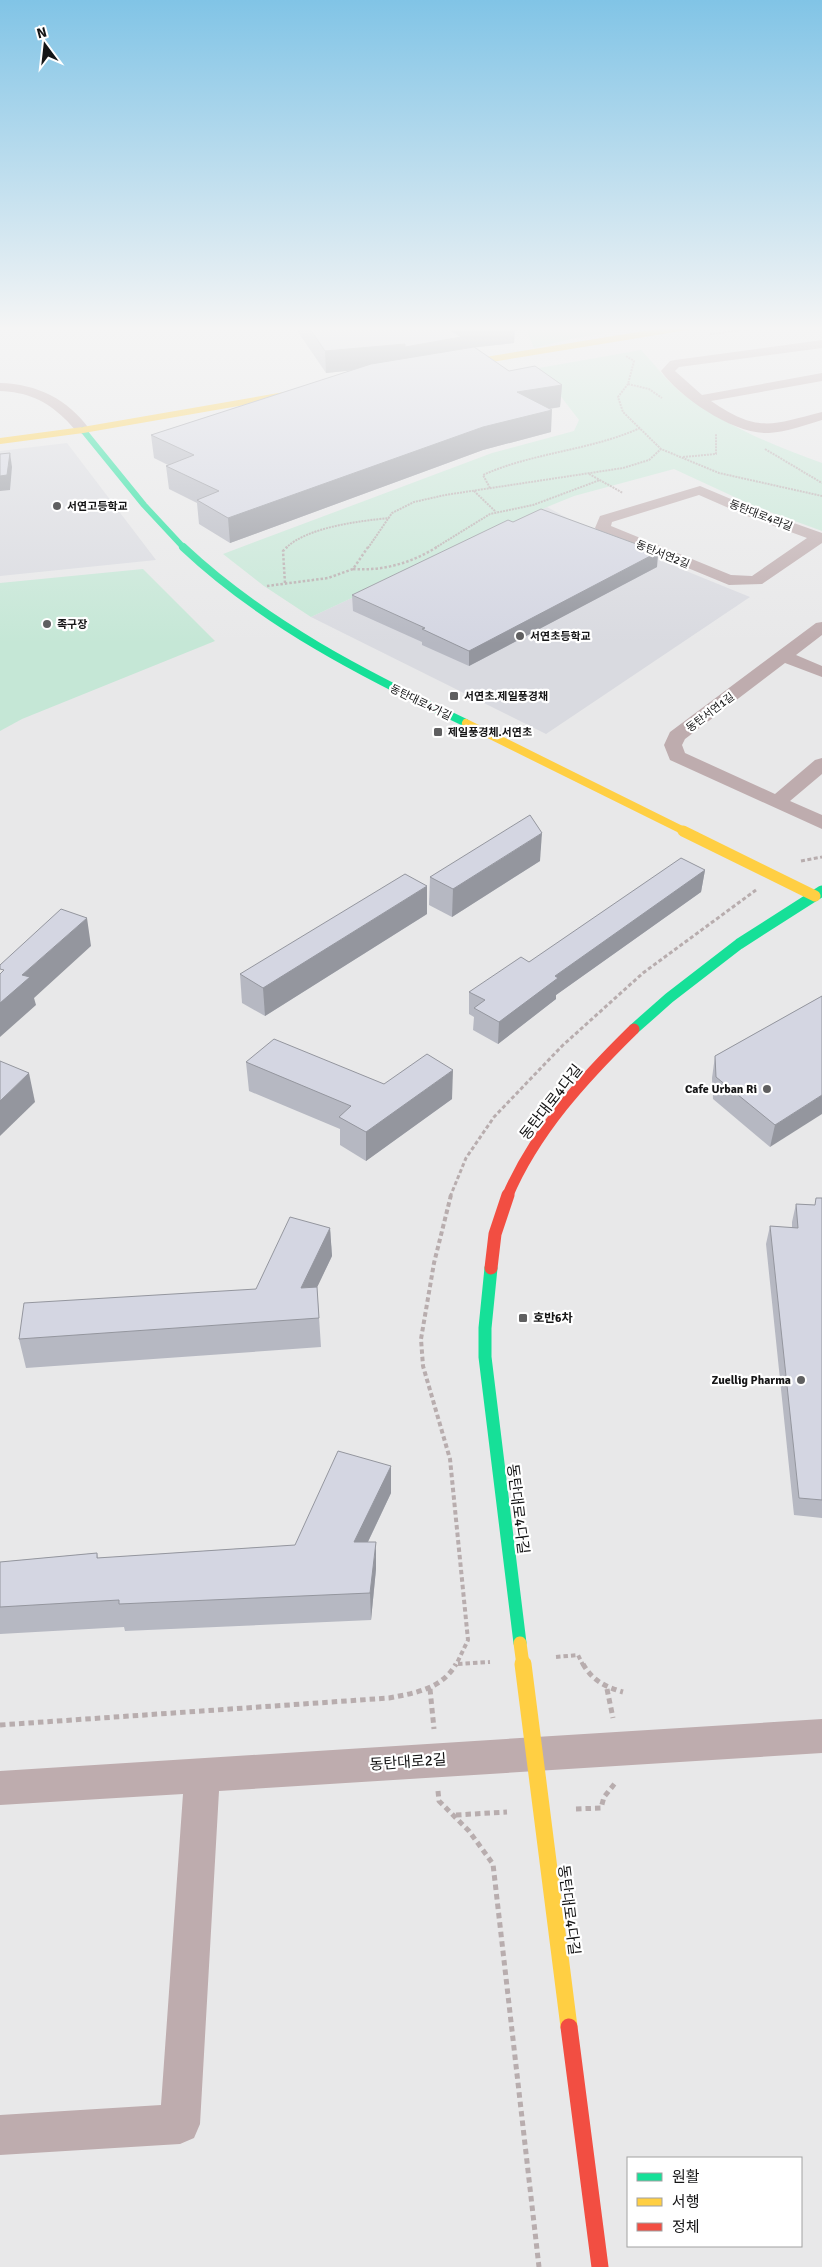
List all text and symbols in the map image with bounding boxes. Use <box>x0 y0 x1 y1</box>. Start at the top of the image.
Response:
north arrow <box>20 20 70 70</box>
text: N <box>35 23 49 42</box>
street label: 동탄대로4라길 <box>727 497 794 533</box>
marker: 서연고등학교 <box>51 500 63 512</box>
place label: 서연고등학교 <box>67 500 128 513</box>
street label: 동탄서연2길 <box>634 538 691 571</box>
marker: 족구장 <box>41 618 53 630</box>
place label: 족구장 <box>57 618 87 631</box>
marker: 서연초등학교 <box>514 630 526 642</box>
place label: 서연초등학교 <box>530 630 591 643</box>
street label: 동탄대로4가길 <box>388 682 454 723</box>
marker: 서연초.제일풍경채 <box>448 690 460 702</box>
place label: 서연초.제일풍경채 <box>464 690 548 703</box>
street label: 동탄서연1길 <box>684 690 737 735</box>
marker: 제일풍경체.서연초 <box>432 726 444 738</box>
place label: 제일풍경체.서연초 <box>448 726 532 739</box>
street label: 동탄대로4다길 <box>516 1061 586 1143</box>
place label: Cafe Urban Ri <box>685 1082 757 1097</box>
marker: Cafe Urban Ri <box>761 1083 773 1095</box>
place label: 호반6차 <box>533 1311 573 1326</box>
marker: 호반6차 <box>517 1312 529 1324</box>
place label: Zuellig Pharma <box>711 1373 791 1388</box>
marker: Zuellig Pharma <box>795 1374 807 1386</box>
street label: 동탄대로4다길 <box>504 1463 532 1555</box>
street label: 동탄대로2길 <box>369 1750 447 1774</box>
street label: 동탄대로4다길 <box>555 1864 583 1956</box>
legend <box>627 2157 802 2247</box>
text: 원활 <box>672 2168 700 2186</box>
text: 서행 <box>672 2193 700 2211</box>
text: 정체 <box>672 2218 700 2236</box>

